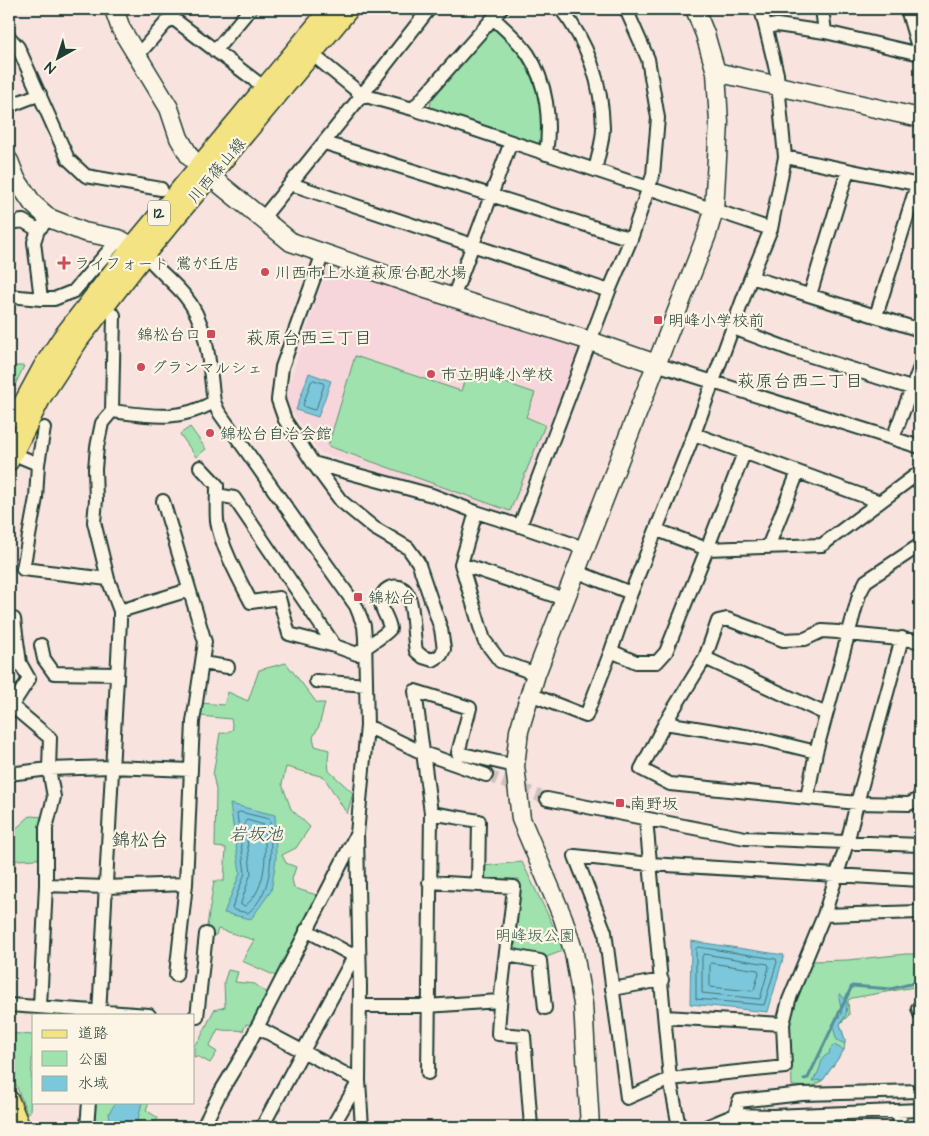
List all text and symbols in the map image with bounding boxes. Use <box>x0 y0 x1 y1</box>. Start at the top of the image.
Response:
north arrow <box>32 32 82 82</box>
text: N <box>41 57 60 78</box>
street label: 川西篠山線 <box>183 133 251 208</box>
road number: 12 <box>148 200 170 226</box>
place label: ライフォート 鴬が丘店 <box>74 253 240 275</box>
marker: ライフォート 鴬が丘店 <box>58 257 70 269</box>
place label: 川西市上水道萩原台配水場 <box>275 262 467 284</box>
marker: 川西市上水道萩原台配水場 <box>259 266 271 278</box>
place label: 明峰小学校前 <box>668 310 764 332</box>
marker: 明峰小学校前 <box>652 314 664 326</box>
place label: 錦松台口 <box>137 324 201 346</box>
district label: 萩原台西三丁目 <box>246 326 372 351</box>
marker: 錦松台口 <box>205 328 217 340</box>
place label: グランマルシェ <box>151 357 263 379</box>
marker: グランマルシェ <box>135 361 147 373</box>
place label: 市立明峰小学校 <box>441 364 553 386</box>
marker: 市立明峰小学校 <box>425 368 437 380</box>
district label: 萩原台西二丁目 <box>737 369 863 394</box>
place label: 錦松台自治会館 <box>220 423 332 445</box>
marker: 錦松台自治会館 <box>204 427 216 439</box>
place label: 錦松台 <box>368 587 416 609</box>
marker: 錦松台 <box>352 591 364 603</box>
place label: 南野坂 <box>630 793 678 815</box>
marker: 南野坂 <box>614 797 626 809</box>
water label: 岩坂池 <box>229 822 284 847</box>
district label: 錦松台 <box>111 827 169 854</box>
park label: 明峰坂公園 <box>495 925 575 947</box>
legend <box>32 1014 195 1104</box>
text: 道路 <box>78 1023 108 1044</box>
text: 公園 <box>78 1049 108 1070</box>
text: 水域 <box>78 1073 108 1094</box>

